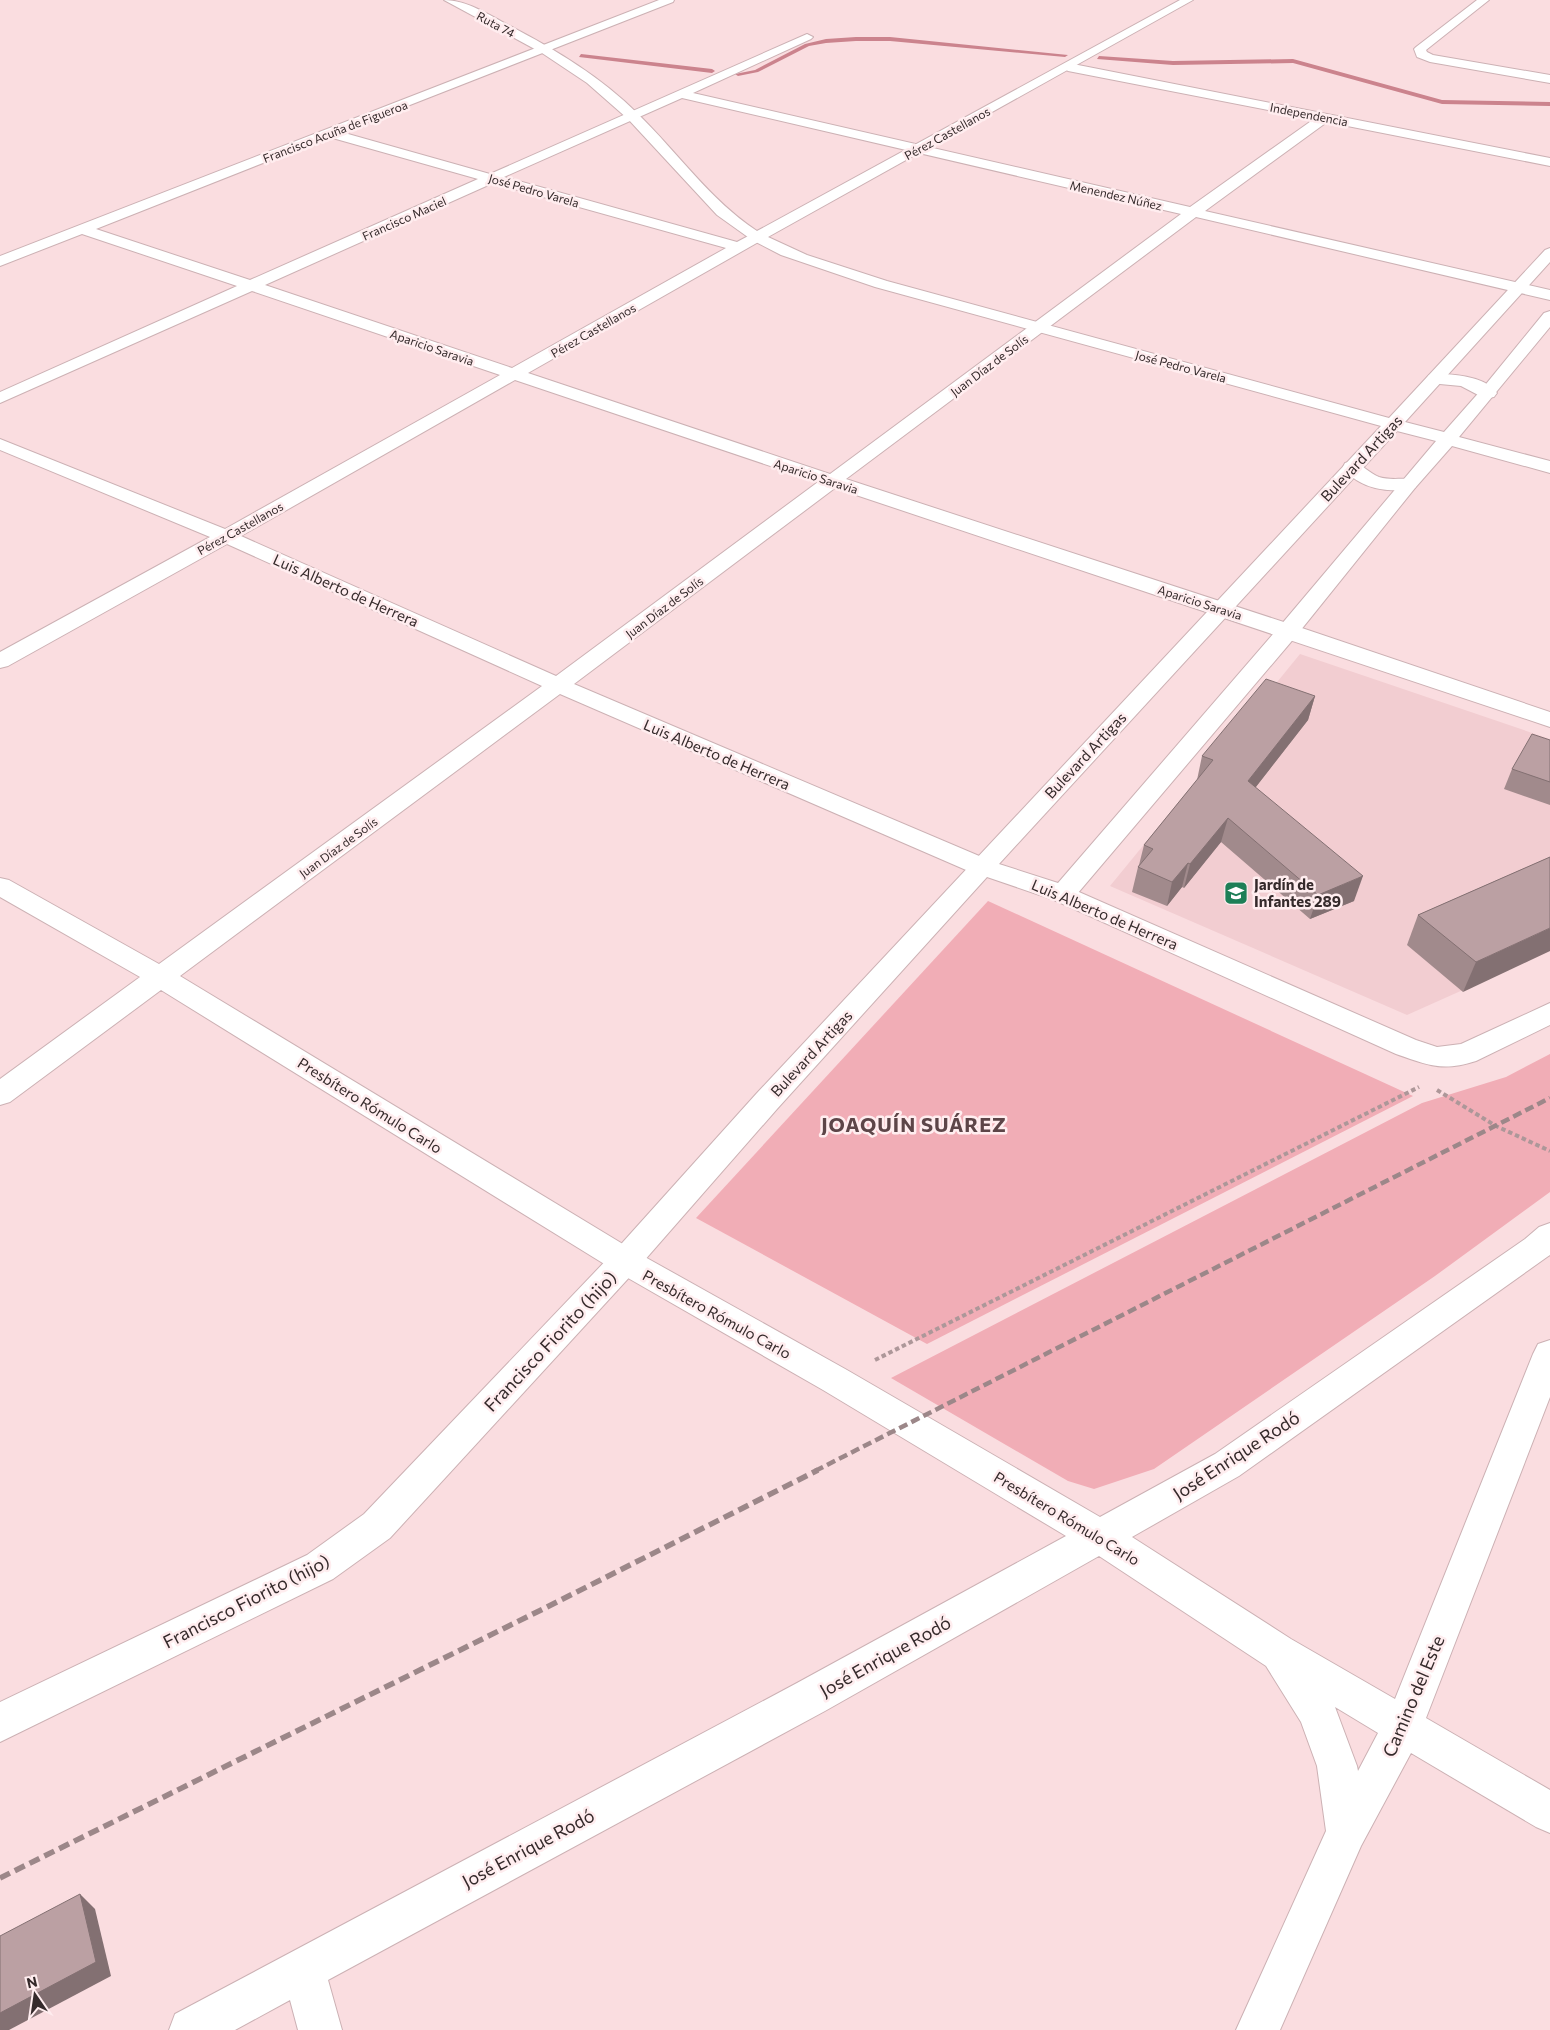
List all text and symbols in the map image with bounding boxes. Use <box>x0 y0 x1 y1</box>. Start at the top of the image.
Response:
street label: Ruta 74 <box>475 8 517 40</box>
street label: Francisco Acuña de Figueroa <box>261 97 409 165</box>
street label: Independencia <box>1269 100 1349 128</box>
street label: Pérez Castellanos <box>902 104 992 162</box>
street label: José Pedro Varela <box>487 170 581 211</box>
street label: Menendez Núñez <box>1068 178 1164 212</box>
street label: Francisco Maciel <box>360 193 448 243</box>
street label: Pérez Castellanos <box>548 300 638 360</box>
street label: Aparicio Saravia <box>388 326 476 368</box>
street label: Juan Díaz de Solís <box>947 331 1031 400</box>
street label: José Pedro Varela <box>1134 347 1228 386</box>
street label: Bulevard Artigas <box>1316 411 1406 505</box>
street label: Aparicio Saravia <box>772 456 860 496</box>
street label: Pérez Castellanos <box>195 499 285 557</box>
street label: Luis Alberto de Herrera <box>271 550 421 630</box>
street label: Juan Díaz de Solís <box>622 573 706 642</box>
street label: Aparicio Saravia <box>1156 582 1244 622</box>
street label: Bulevard Artigas <box>1040 708 1130 802</box>
street label: Luis Alberto de Herrera <box>641 715 793 793</box>
street label: Juan Díaz de Solís <box>296 814 381 881</box>
street label: Luis Alberto de Herrera <box>1029 875 1181 953</box>
place label: Jardín de Infantes 289 <box>1254 875 1341 910</box>
school or university icon: Jardín de Infantes 289 <box>1223 880 1249 906</box>
street label: Bulevard Artigas <box>766 1006 856 1100</box>
street label: Presbítero Rómulo Carlo <box>295 1053 445 1157</box>
district label: JOAQUÍN SUÁREZ <box>821 1112 1007 1136</box>
street label: Francisco Fiorito (hijo) <box>479 1266 621 1416</box>
street label: Presbítero Rómulo Carlo <box>640 1266 794 1362</box>
street label: José Enrique Rodó <box>1169 1406 1303 1504</box>
street label: Presbítero Rómulo Carlo <box>991 1467 1143 1569</box>
street label: Francisco Fiorito (hijo) <box>159 1549 333 1653</box>
street label: José Enrique Rodó <box>816 1611 954 1701</box>
street label: Camino del Este <box>1377 1632 1449 1760</box>
street label: José Enrique Rodó <box>458 1804 598 1892</box>
north arrow <box>10 1970 60 2020</box>
text: N <box>25 1972 39 1991</box>

